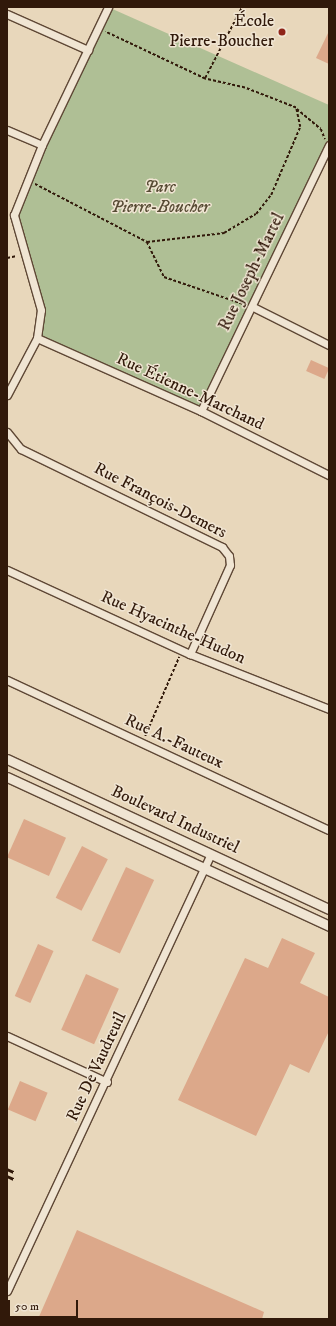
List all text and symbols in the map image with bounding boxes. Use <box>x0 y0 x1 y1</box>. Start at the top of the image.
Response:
place label: École Pierre-Boucher <box>169 12 274 52</box>
marker: École Pierre-Boucher <box>277 27 287 37</box>
park label: Parc Pierre-Boucher <box>111 178 209 218</box>
street label: Rue Joseph-Martel <box>215 210 289 334</box>
street label: Rue Étienne-Marchand <box>113 349 267 435</box>
street label: Rue François-Demers <box>90 459 230 543</box>
street label: Rue Hyacinthe-Hudon <box>98 587 248 669</box>
street label: Rue A.-Fauteux <box>121 710 227 774</box>
street label: Boulevard Industriel <box>108 781 242 859</box>
street label: Rue De Vaudreuil <box>63 1009 131 1125</box>
scale bar <box>10 1292 80 1318</box>
text: 50 m <box>15 1299 39 1314</box>

